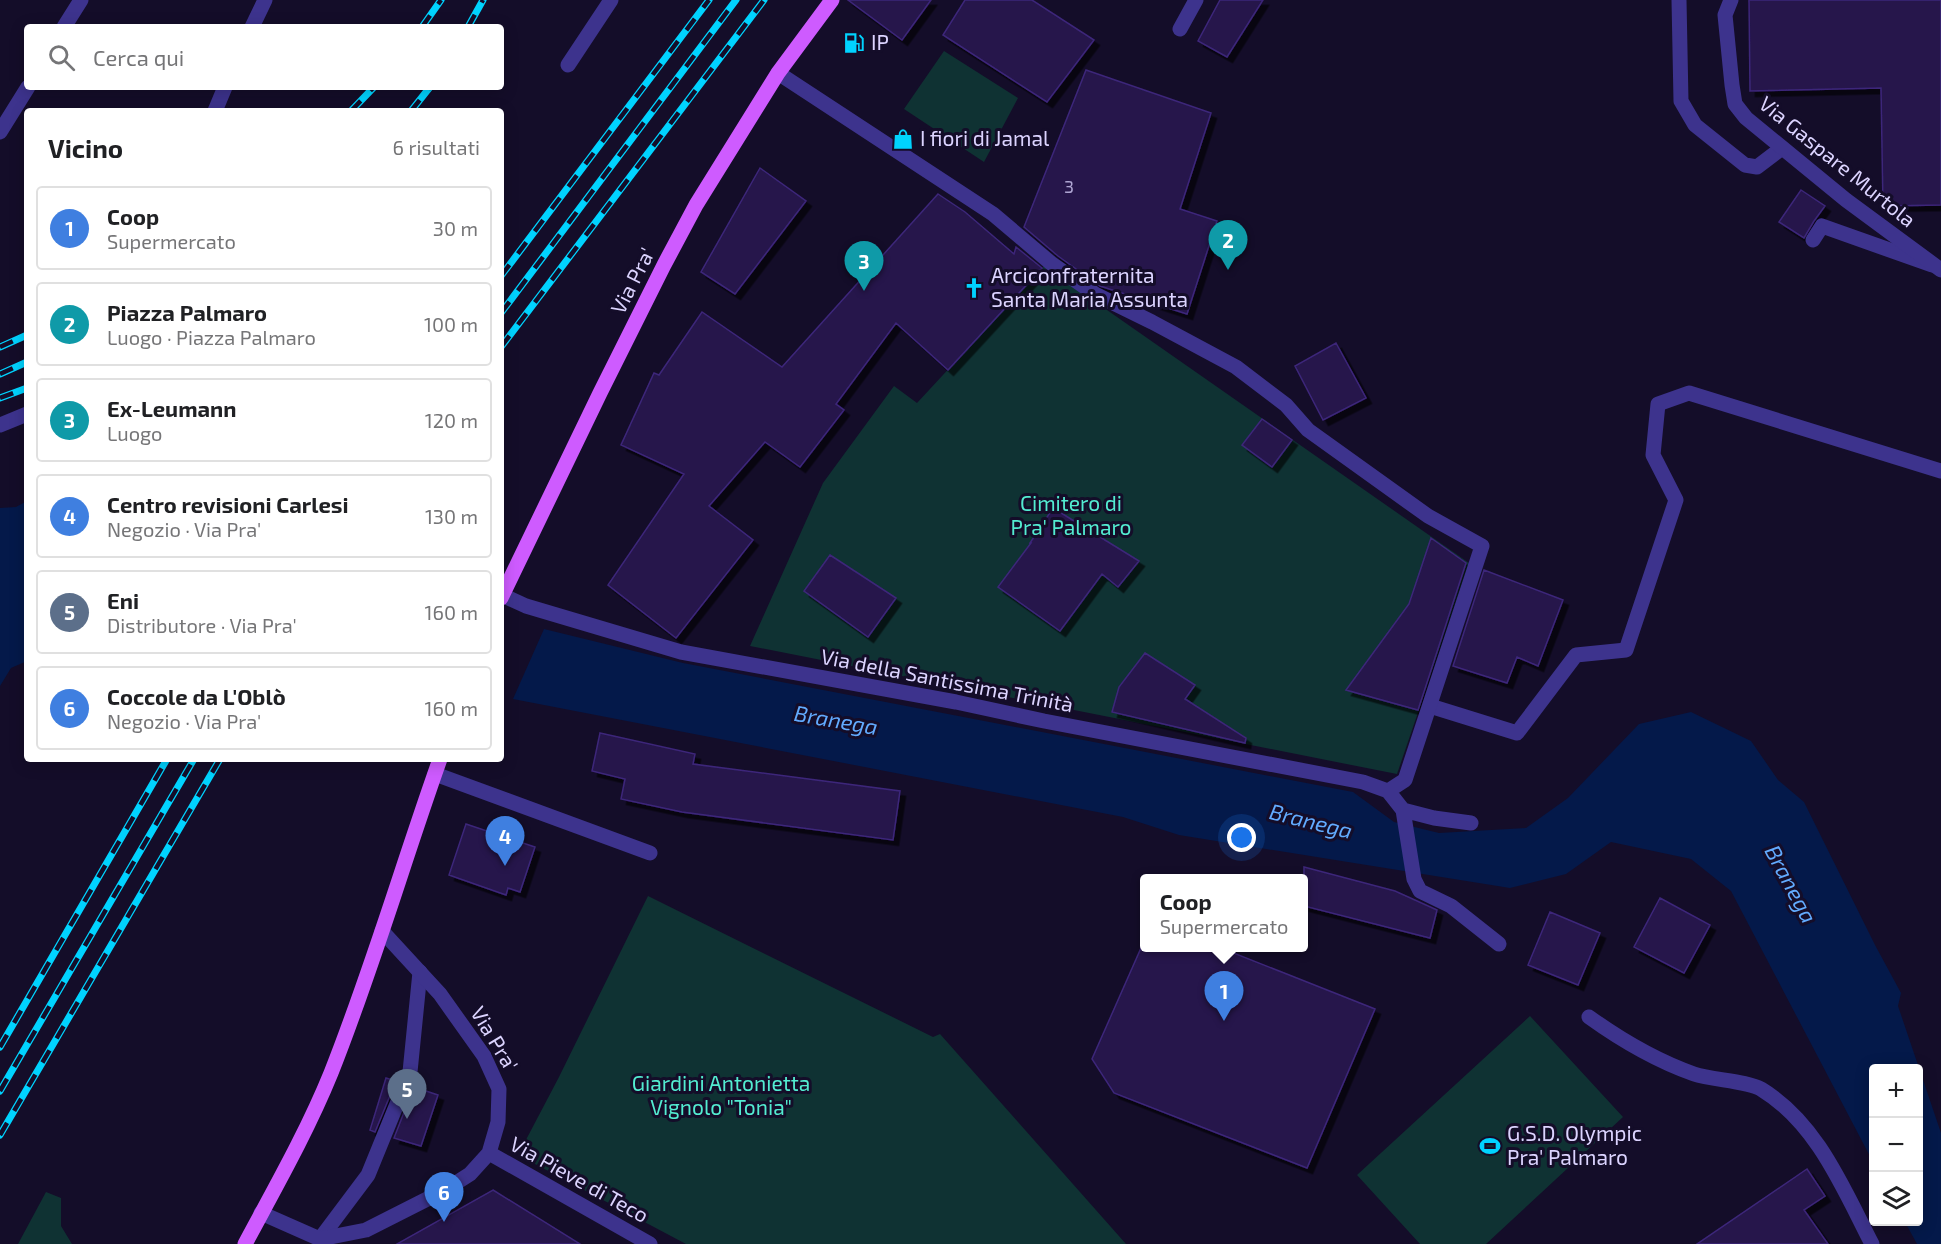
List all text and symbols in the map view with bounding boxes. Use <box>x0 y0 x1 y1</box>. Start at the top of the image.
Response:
search box <box>24 24 504 90</box>
place label: IP <box>871 29 889 54</box>
fuel station icon: IP <box>842 31 866 55</box>
icon: search <box>45 41 78 74</box>
text: Cerca qui <box>93 44 184 70</box>
street label: Via Gaspare Murtola <box>1755 90 1921 232</box>
place label: I fiori di Jamal <box>920 125 1050 150</box>
shop icon: I fiori di Jamal <box>891 127 915 151</box>
text: Vicino <box>48 132 123 163</box>
text: 6 risultati <box>393 135 480 159</box>
house number: 3 <box>1064 175 1074 197</box>
text: Coop <box>107 203 159 229</box>
text: 1 <box>65 216 74 240</box>
text: 30 m <box>433 216 478 240</box>
pin: 2 <box>1208 220 1248 270</box>
text: Supermercato <box>107 229 236 253</box>
pin: 3 <box>844 242 884 291</box>
street label: Via Pra' <box>604 243 659 317</box>
place label: Arciconfraternita Santa Maria Assunta <box>991 262 1188 311</box>
church icon: Arciconfraternita Santa Maria Assunta <box>962 276 986 300</box>
text: Piazza Palmaro <box>107 299 267 325</box>
text: 2 <box>64 312 75 336</box>
text: 100 m <box>424 312 478 336</box>
text: Luogo · Piazza Palmaro <box>107 325 316 349</box>
text: Ex-Leumann <box>107 395 237 421</box>
text: 3 <box>64 408 75 432</box>
text: 120 m <box>425 408 478 432</box>
text: Luogo <box>107 421 162 445</box>
park label: Cimitero di Pra' Palmaro <box>1011 490 1131 539</box>
text: Centro revisioni Carlesi <box>107 491 349 517</box>
text: 4 <box>63 504 76 528</box>
text: 130 m <box>425 504 478 528</box>
text: Negozio · Via Pra' <box>107 517 261 541</box>
text: Eni <box>107 587 139 613</box>
text: 5 <box>64 600 75 624</box>
text: 160 m <box>425 600 478 624</box>
text: Distributore · Via Pra' <box>107 613 297 637</box>
street label: Via della Santissima Trinità <box>819 643 1076 716</box>
text: Coccole da L'Oblò <box>107 683 286 709</box>
text: 6 <box>64 696 75 720</box>
text: 160 m <box>425 696 478 720</box>
water label: Branega <box>792 699 880 739</box>
text: Negozio · Via Pra' <box>107 709 261 733</box>
water label: Branega <box>1267 797 1355 843</box>
pin: 4 <box>486 816 524 866</box>
your location <box>1227 823 1256 852</box>
water label: Branega <box>1761 840 1823 927</box>
popup <box>1140 874 1308 952</box>
text: Coop <box>1160 888 1212 914</box>
text: Supermercato <box>1160 914 1288 938</box>
pin: 1 <box>1204 972 1244 1021</box>
street label: Via Pra' <box>466 1001 524 1075</box>
map controls <box>1869 1064 1923 1226</box>
button: + <box>1869 1064 1923 1118</box>
pin: 5 <box>388 1070 426 1119</box>
park label: Giardini Antonietta Vignolo "Tonia" <box>632 1070 810 1119</box>
button: − <box>1869 1118 1923 1172</box>
place label: G.S.D. Olympic Pra' Palmaro <box>1507 1120 1642 1169</box>
street label: Via Pieve di Teco <box>506 1130 653 1227</box>
sports icon: G.S.D. Olympic Pra' Palmaro <box>1478 1134 1502 1158</box>
pin: 6 <box>424 1172 464 1222</box>
button: layers <box>1869 1172 1923 1226</box>

